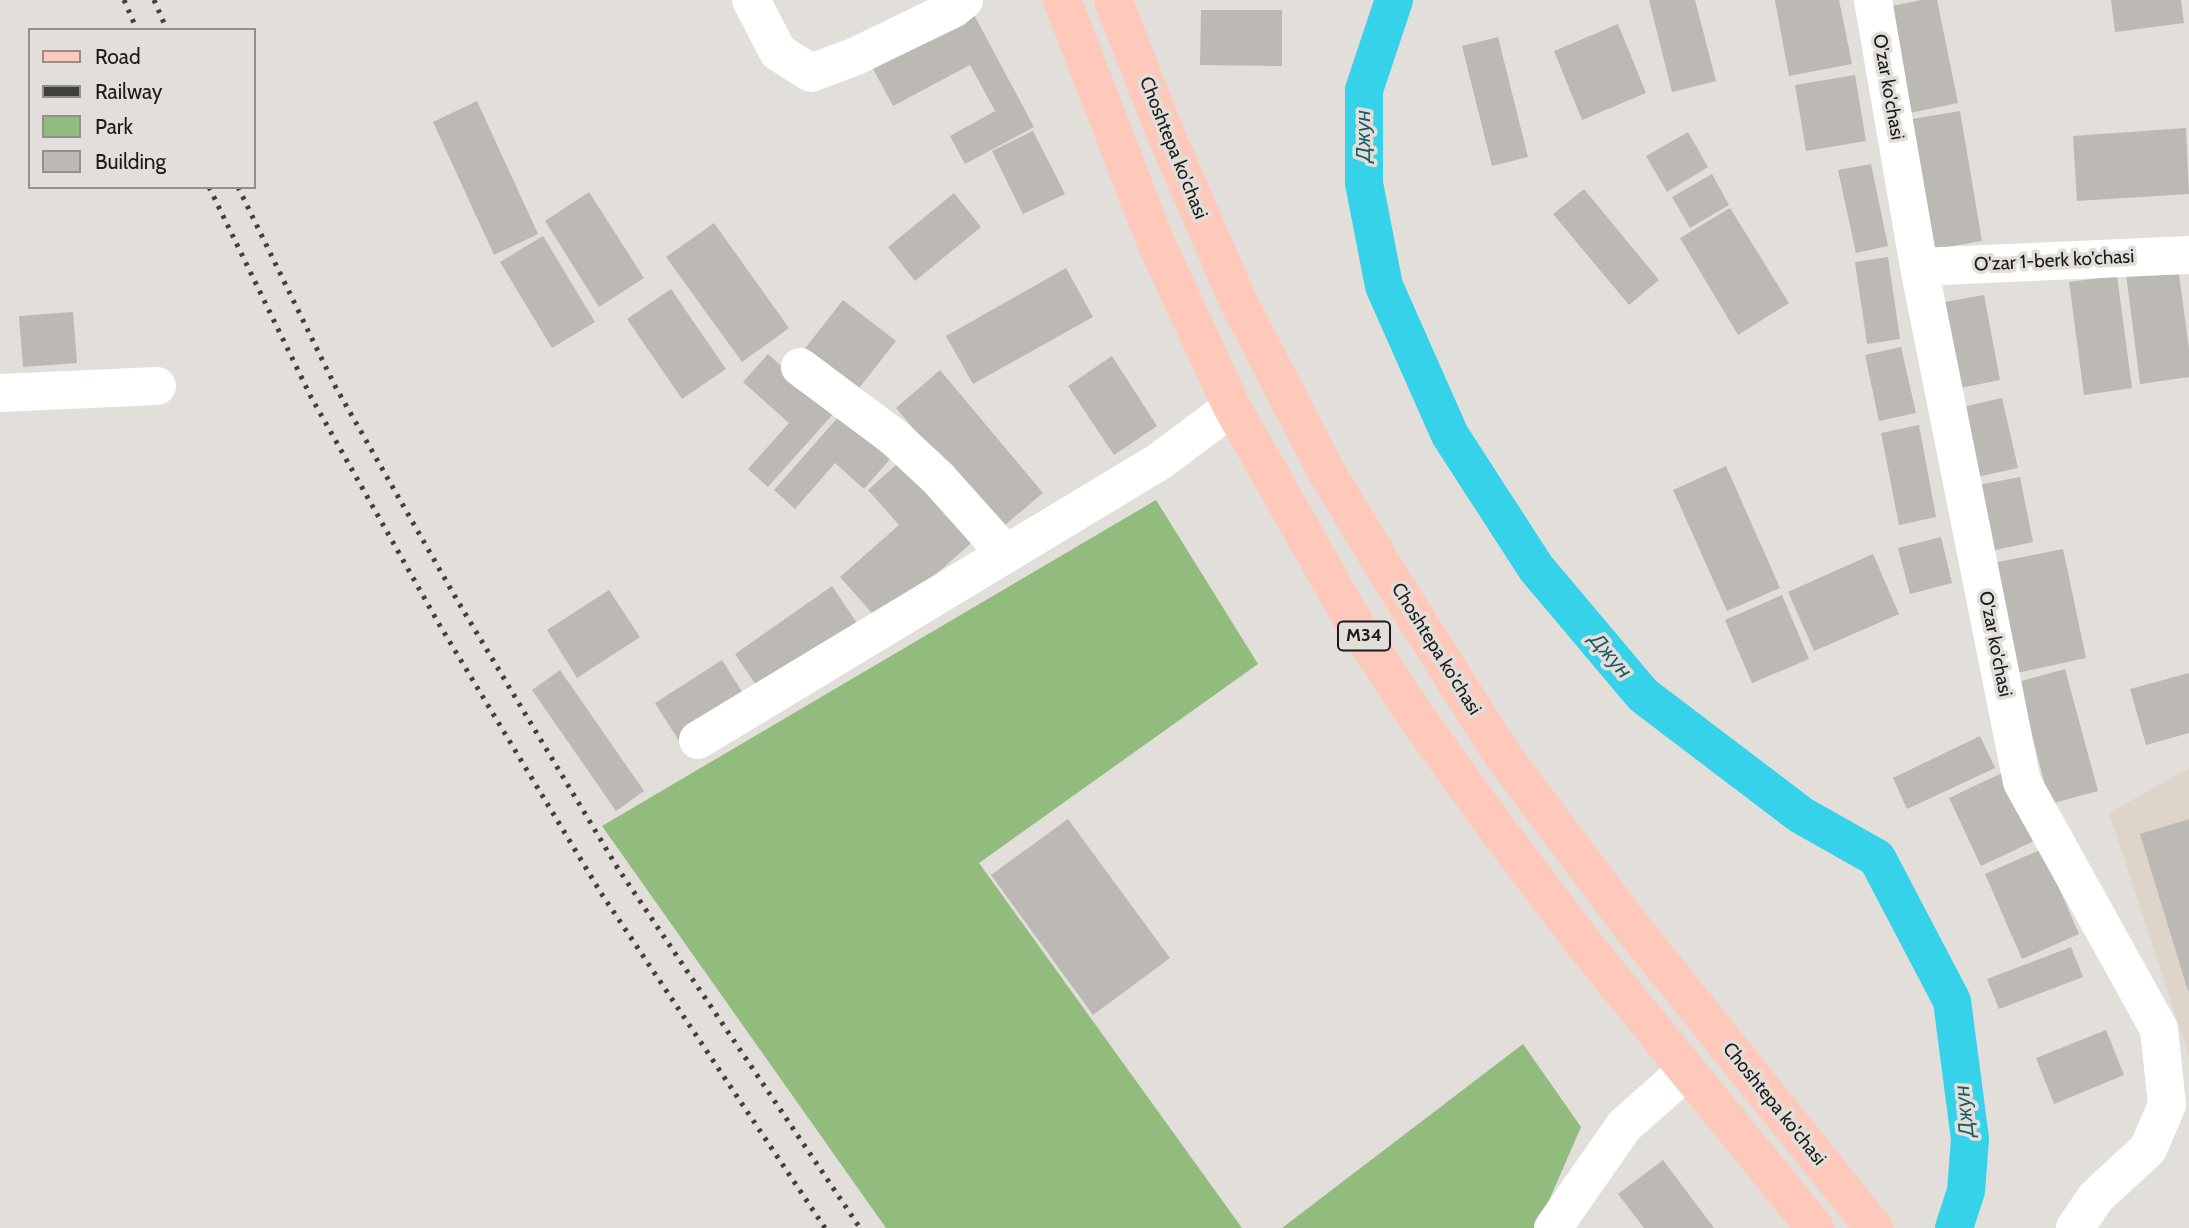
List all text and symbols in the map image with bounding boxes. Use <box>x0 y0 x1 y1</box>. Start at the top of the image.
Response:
legend <box>28 28 256 189</box>
street label: O'zar ko'chasi <box>1867 32 1909 142</box>
text: Road <box>95 44 141 69</box>
street label: Choshtepa ko'chasi <box>1134 74 1212 222</box>
text: Railway <box>95 79 162 104</box>
water label: Джун <box>1351 110 1377 162</box>
text: Park <box>95 114 133 139</box>
text: Building <box>95 149 166 174</box>
street label: O'zar 1-berk ko'chasi <box>1973 245 2135 277</box>
street label: Choshtepa ko'chasi <box>1386 579 1486 719</box>
street label: O'zar ko'chasi <box>1974 589 2016 699</box>
road number: M34 <box>1338 622 1390 650</box>
water label: Джун <box>1584 628 1636 684</box>
street label: Choshtepa ko'chasi <box>1717 1038 1831 1170</box>
water label: Джун <box>1950 1084 1980 1138</box>

